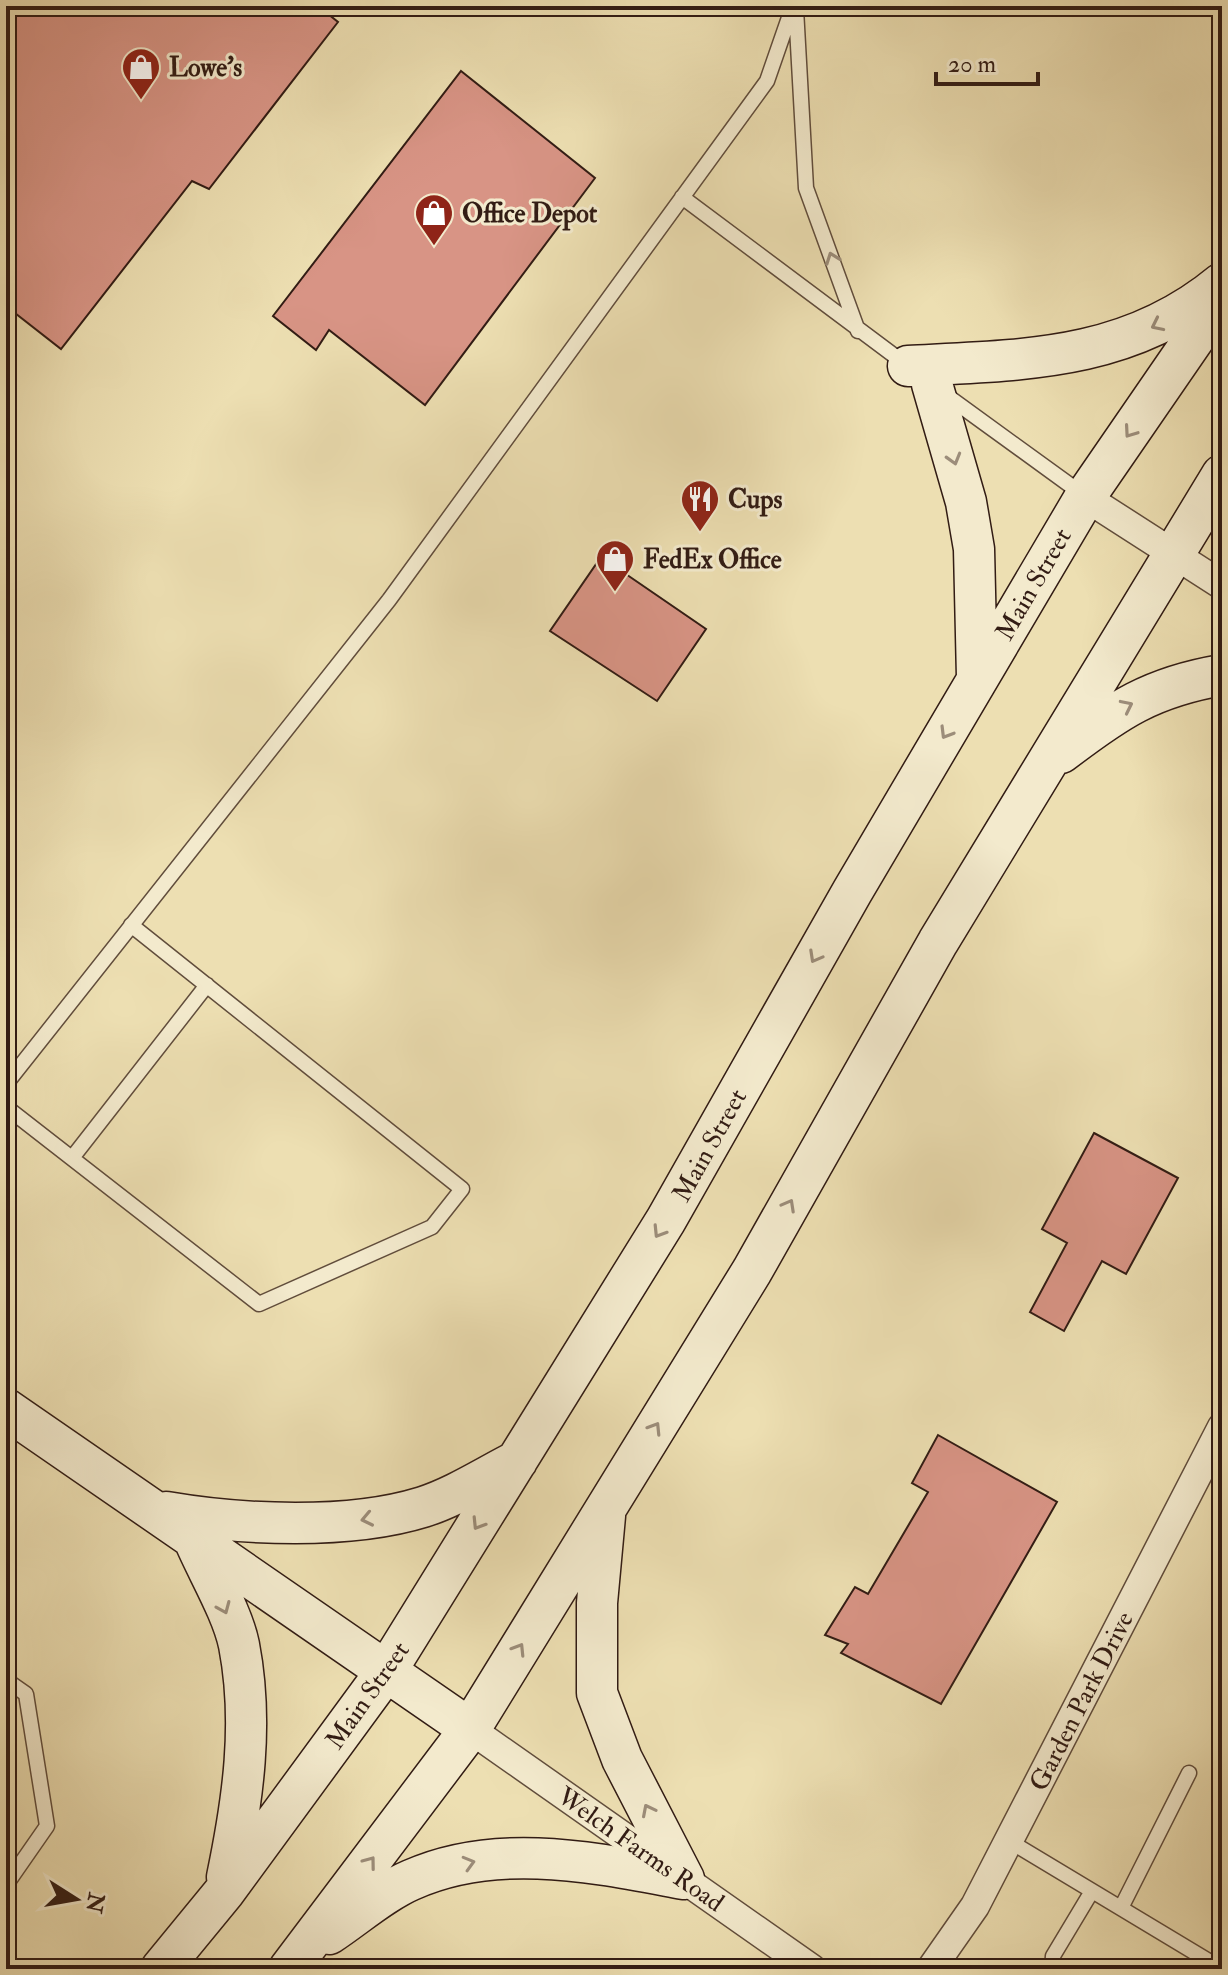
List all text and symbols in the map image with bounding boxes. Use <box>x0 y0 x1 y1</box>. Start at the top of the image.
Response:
scale bar <box>936 36 1038 86</box>
shop icon: Lowe's <box>120 46 162 101</box>
text: 20 m <box>948 49 997 80</box>
place label: Lowe's <box>169 52 242 84</box>
shop icon: Office Depot <box>413 192 455 247</box>
place label: Office Depot <box>462 198 598 231</box>
one-way arrow <box>825 252 842 266</box>
one-way arrow <box>1151 315 1165 331</box>
one-way arrow <box>1125 423 1140 437</box>
one-way arrow <box>945 452 961 465</box>
restaurant icon: Cups <box>679 478 721 533</box>
place label: Cups <box>728 484 782 517</box>
street label: Main Street <box>989 523 1079 646</box>
shop icon: FedEx Office <box>594 538 636 593</box>
place label: FedEx Office <box>643 544 782 576</box>
one-way arrow <box>1119 700 1134 716</box>
one-way arrow <box>940 724 956 739</box>
one-way arrow <box>809 948 825 963</box>
street label: Main Street <box>666 1083 754 1208</box>
one-way arrow <box>780 1199 795 1214</box>
one-way arrow <box>654 1223 669 1238</box>
one-way arrow <box>646 1422 661 1437</box>
one-way arrow <box>361 1510 374 1527</box>
one-way arrow <box>473 1516 488 1530</box>
one-way arrow <box>214 1600 230 1614</box>
street label: Garden Park Drive <box>1023 1606 1141 1796</box>
street label: Main Street <box>319 1636 417 1756</box>
one-way arrow <box>509 1643 524 1658</box>
street label: Welch Farms Road <box>550 1780 730 1919</box>
one-way arrow <box>643 1804 658 1819</box>
one-way arrow <box>360 1856 375 1871</box>
one-way arrow <box>461 1856 475 1873</box>
north arrow <box>36 1859 116 1939</box>
text: N <box>79 1889 110 1915</box>

